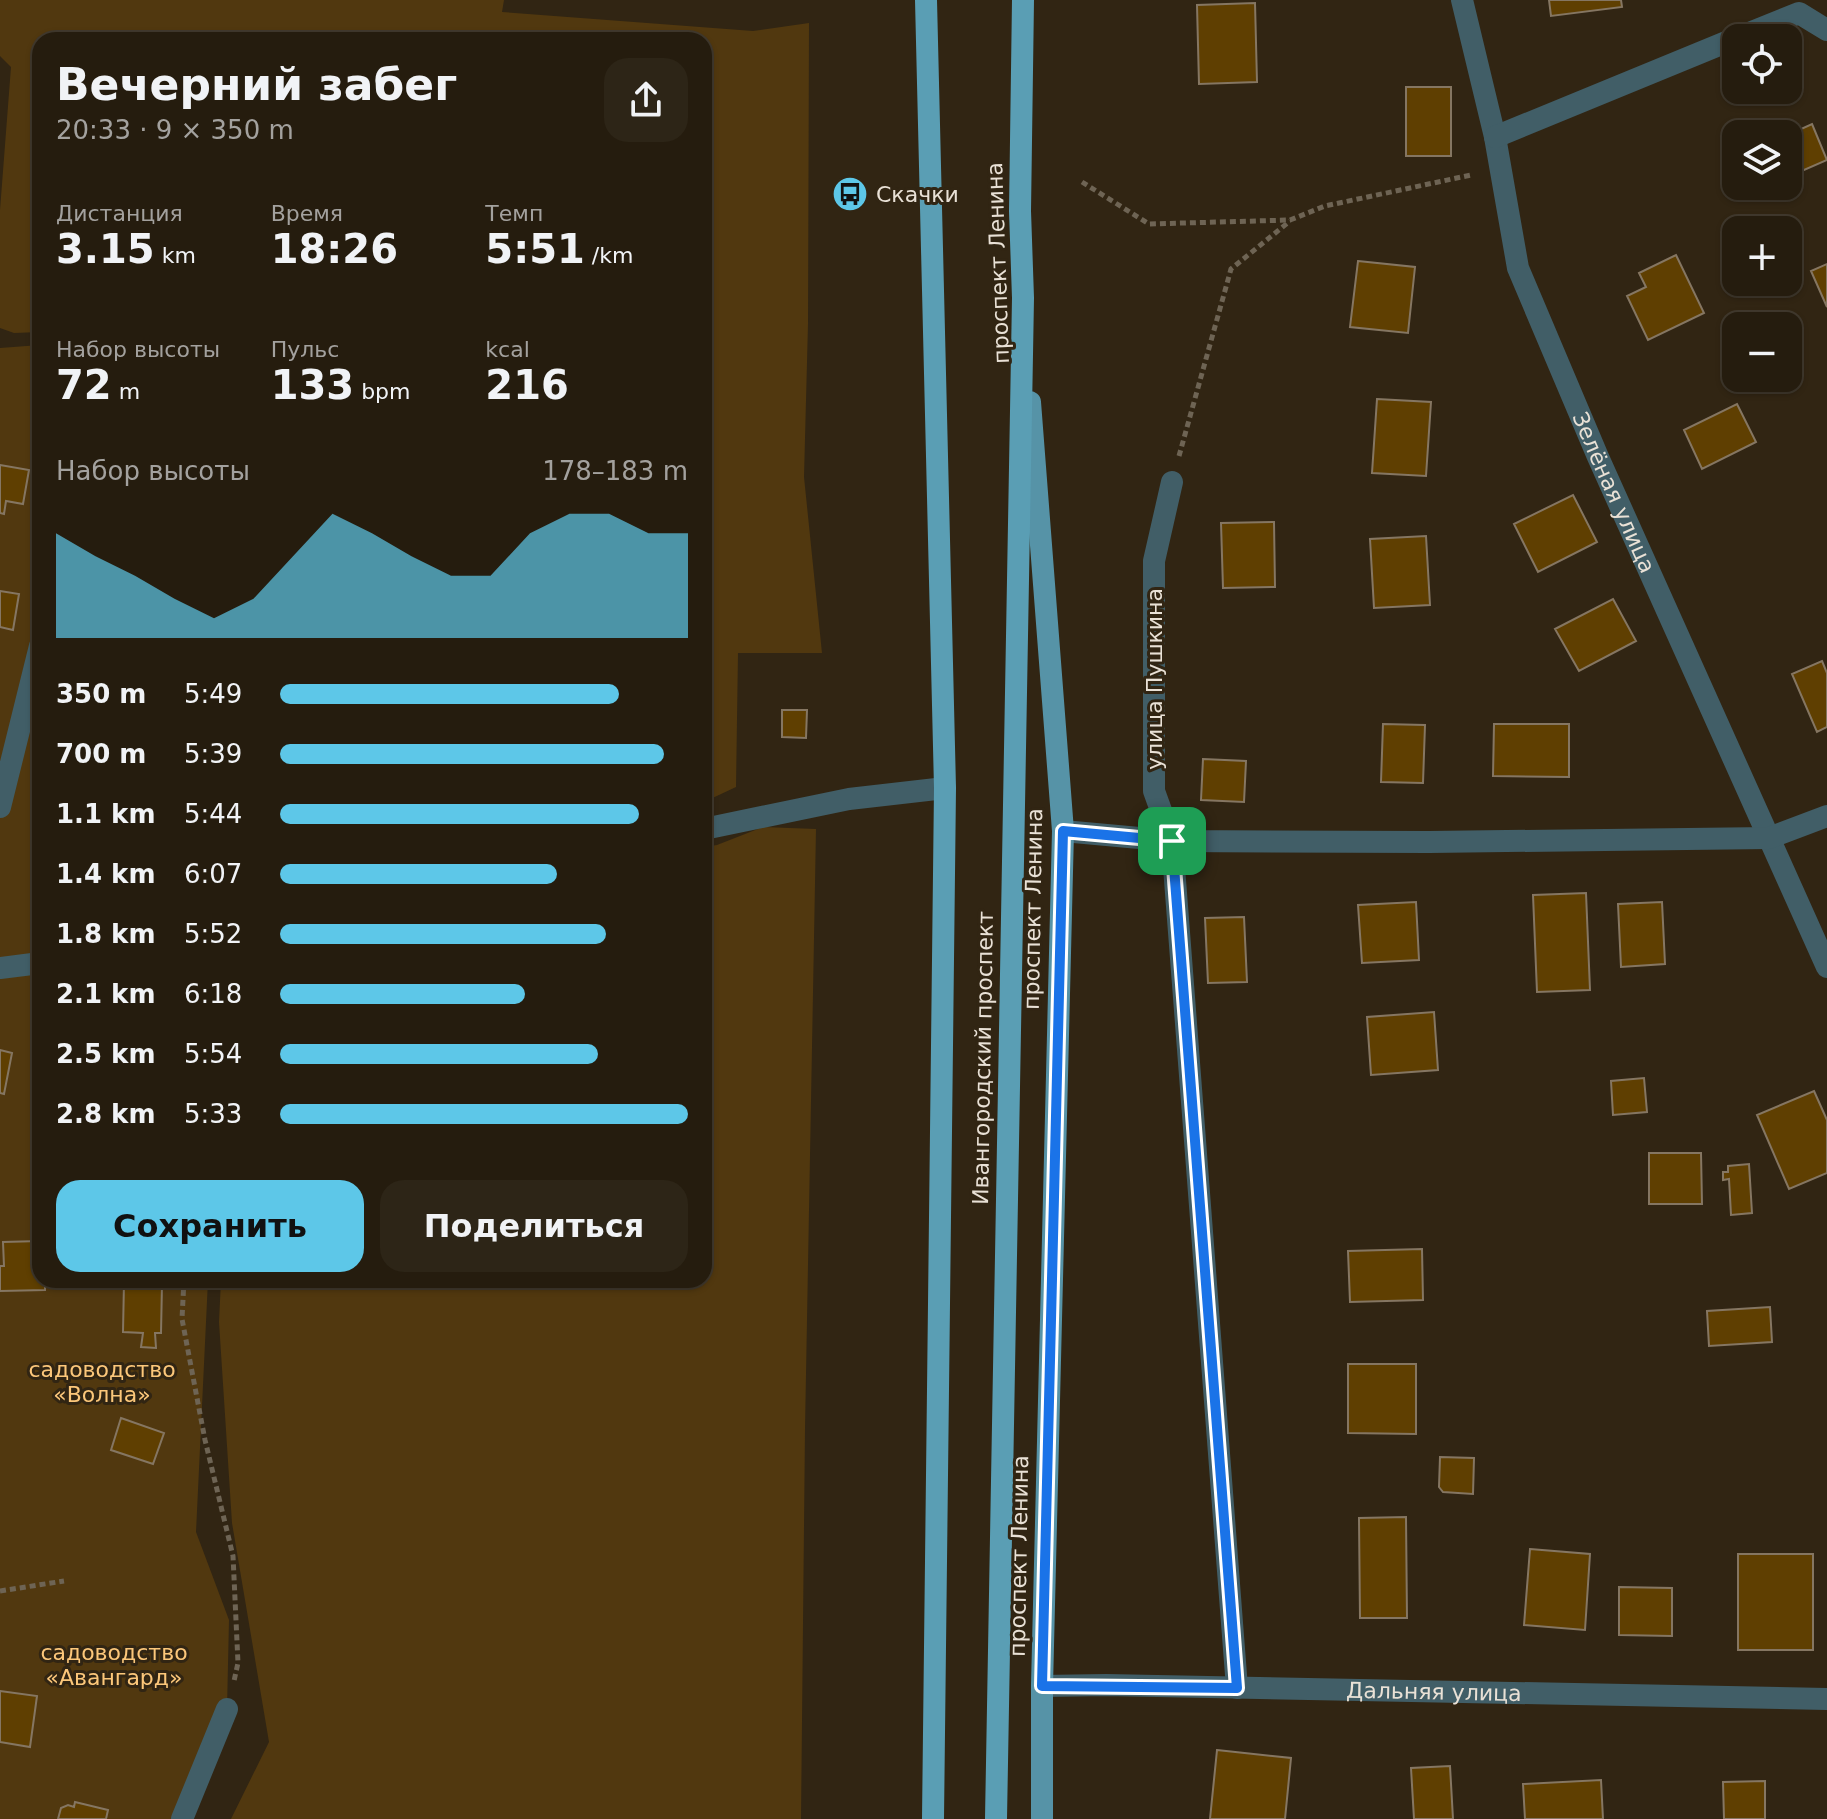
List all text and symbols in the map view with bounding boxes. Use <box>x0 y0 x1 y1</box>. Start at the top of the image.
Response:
map controls <box>1722 24 1802 392</box>
button: locate <box>1722 24 1802 104</box>
button: share <box>604 58 688 142</box>
text: Вечерний забег <box>56 59 457 110</box>
text: 20:33 · 9 × 350 m <box>56 115 294 145</box>
button: layers <box>1722 120 1802 200</box>
street label: проспект Ленина <box>982 162 1014 364</box>
bus stop icon: Скачки <box>831 175 869 213</box>
place label: Скачки <box>876 182 959 207</box>
text: Дистанция <box>56 201 183 226</box>
text: Время <box>271 201 343 226</box>
text: Темп <box>485 201 543 226</box>
button: + <box>1722 216 1802 296</box>
text: 3.15 <box>56 226 155 272</box>
text: 18:26 <box>271 226 398 272</box>
text: 5:51 <box>485 226 585 272</box>
text: km <box>155 243 196 268</box>
text: /km <box>585 243 633 268</box>
button: − <box>1722 312 1802 392</box>
text: Набор высоты <box>56 337 220 362</box>
text: Пульс <box>271 337 339 362</box>
text: kcal <box>485 337 530 362</box>
text: 72 <box>56 362 112 408</box>
text: 133 <box>271 362 354 408</box>
text: 216 <box>485 362 569 408</box>
text: m <box>112 379 140 404</box>
text: bpm <box>354 379 411 404</box>
street label: Зелёная улица <box>1568 408 1661 577</box>
text: Набор высоты <box>56 456 250 486</box>
text: 178–183 m <box>542 456 688 486</box>
street label: улица Пушкина <box>1142 588 1167 770</box>
text: 350 m <box>56 679 146 709</box>
text: 5:49 <box>184 679 242 709</box>
text: 700 m <box>56 739 146 769</box>
text: 5:39 <box>184 739 242 769</box>
text: 1.1 km <box>56 799 156 829</box>
text: 5:44 <box>184 799 242 829</box>
pin <box>1138 807 1206 875</box>
street label: проспект Ленина <box>1019 808 1047 1010</box>
icon: arrive <box>1150 819 1194 863</box>
text: 1.4 km <box>56 859 156 889</box>
text: 6:07 <box>184 859 242 889</box>
street label: Ивангородский проспект <box>968 911 998 1205</box>
text: 1.8 km <box>56 919 156 949</box>
text: 5:52 <box>184 919 242 949</box>
text: 2.1 km <box>56 979 156 1009</box>
text: 6:18 <box>184 979 242 1009</box>
text: 2.5 km <box>56 1039 156 1069</box>
text: 5:54 <box>184 1039 242 1069</box>
text: 2.8 km <box>56 1099 156 1129</box>
text: 5:33 <box>184 1099 242 1129</box>
button: Сохранить <box>56 1180 364 1272</box>
button: Поделиться <box>380 1180 688 1272</box>
park label: садоводство «Волна» <box>28 1357 176 1407</box>
street label: проспект Ленина <box>1005 1455 1033 1657</box>
park label: садоводство «Авангард» <box>40 1640 188 1690</box>
street label: Дальняя улица <box>1346 1677 1522 1706</box>

